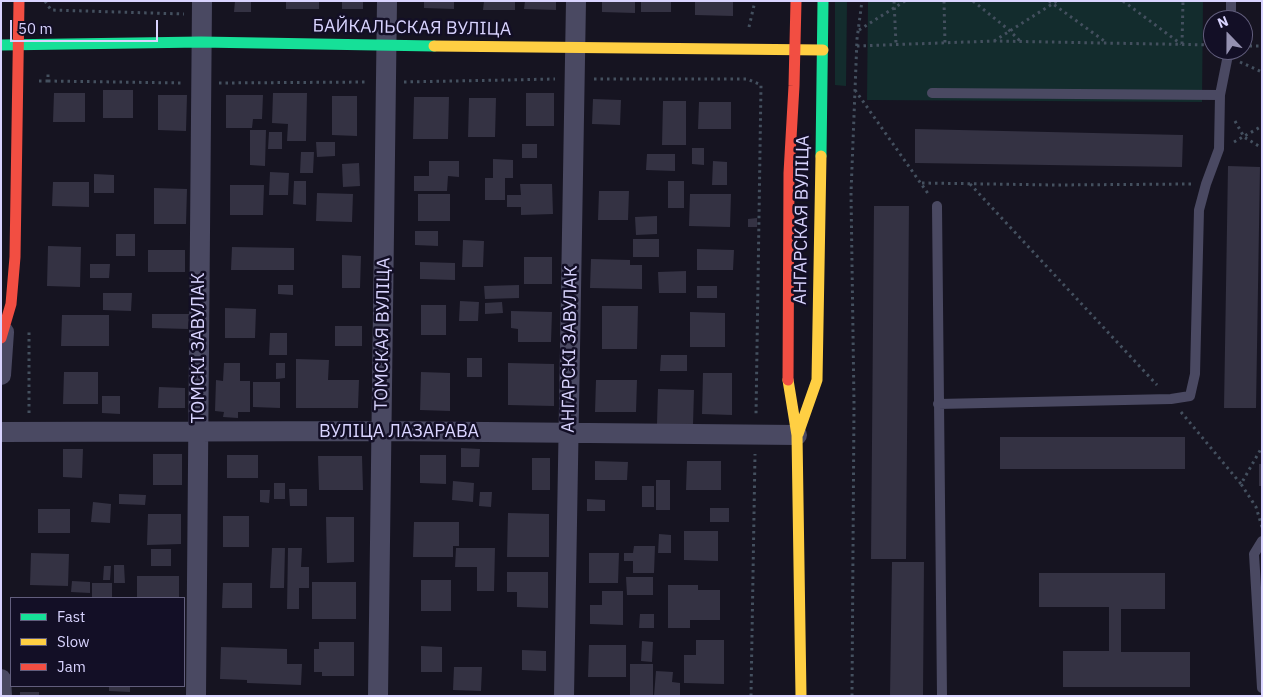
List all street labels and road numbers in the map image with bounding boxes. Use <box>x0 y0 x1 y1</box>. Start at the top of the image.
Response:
street label: БАЙКАЛЬСКАЯ ВУЛІЦА <box>312 15 512 41</box>
street label: АНГАРСКАЯ ВУЛІЦА <box>790 135 814 305</box>
street label: ТОМСКАЯ ВУЛІЦА <box>371 257 395 411</box>
street label: АНГАРСКІ ЗАВУЛАК <box>558 265 582 433</box>
street label: ТОМСКІ ЗАВУЛАК <box>188 273 210 423</box>
street label: ВУЛІЦА ЛАЗАРАВА <box>319 421 479 443</box>

